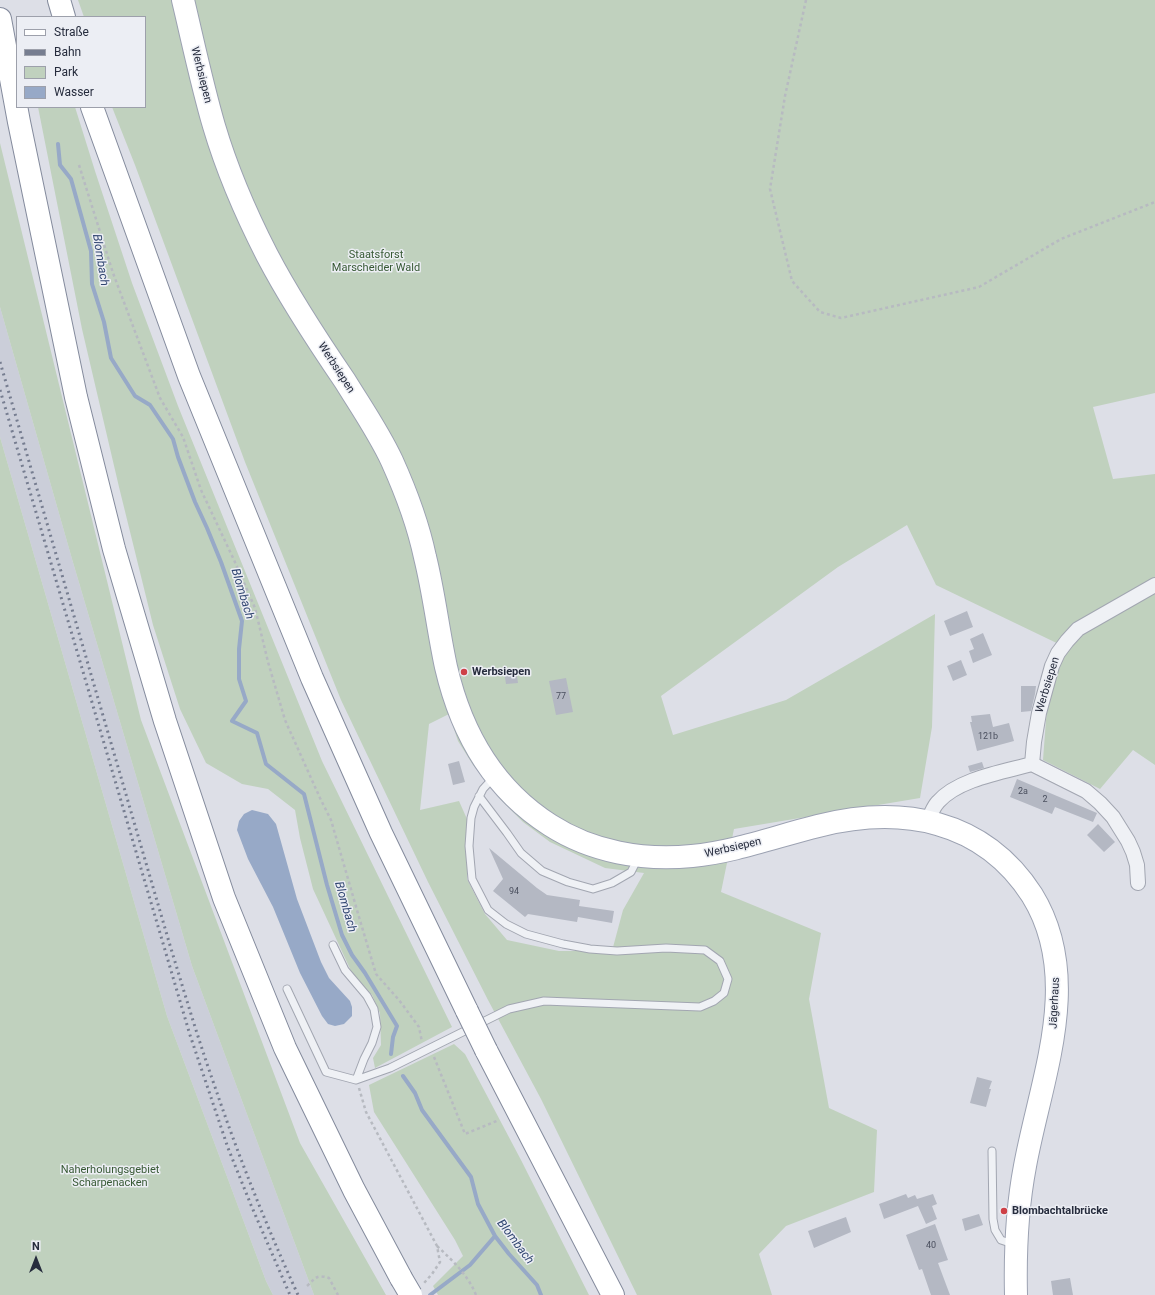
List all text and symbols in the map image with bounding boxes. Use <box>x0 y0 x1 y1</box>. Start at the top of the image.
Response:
legend <box>16 16 146 108</box>
text: Straße <box>54 25 89 39</box>
text: Bahn <box>54 45 81 59</box>
street label: Werbsiepen <box>188 45 214 105</box>
text: Park <box>54 65 78 79</box>
text: Wasser <box>54 85 94 99</box>
water label: Blombach <box>89 233 111 287</box>
park label: Staatsforst Marscheider Wald <box>332 248 420 274</box>
street label: Werbsiepen <box>315 340 357 396</box>
water label: Blombach <box>227 567 257 621</box>
street label: Werbsiepen <box>1033 656 1063 714</box>
place label: Werbsiepen <box>472 665 530 679</box>
marker: Werbsiepen <box>459 667 469 677</box>
house number: 77 <box>556 692 566 702</box>
house number: 121b <box>978 732 998 742</box>
house number: 2a <box>1018 787 1028 797</box>
house number: 2 <box>1042 795 1048 805</box>
street label: Werbsiepen <box>703 835 763 861</box>
water label: Blombach <box>331 880 359 934</box>
house number: 94 <box>509 887 519 897</box>
street label: Jägerhaus <box>1047 977 1063 1029</box>
park label: Naherholungsgebiet Scharpenacken <box>61 1163 159 1189</box>
place label: Blombachtalbrücke <box>1012 1204 1108 1218</box>
marker: Blombachtalbrücke <box>999 1206 1009 1216</box>
water label: Blombach <box>494 1217 536 1267</box>
north arrow <box>16 1239 56 1279</box>
text: N <box>32 1240 40 1253</box>
house number: 40 <box>926 1241 936 1251</box>

